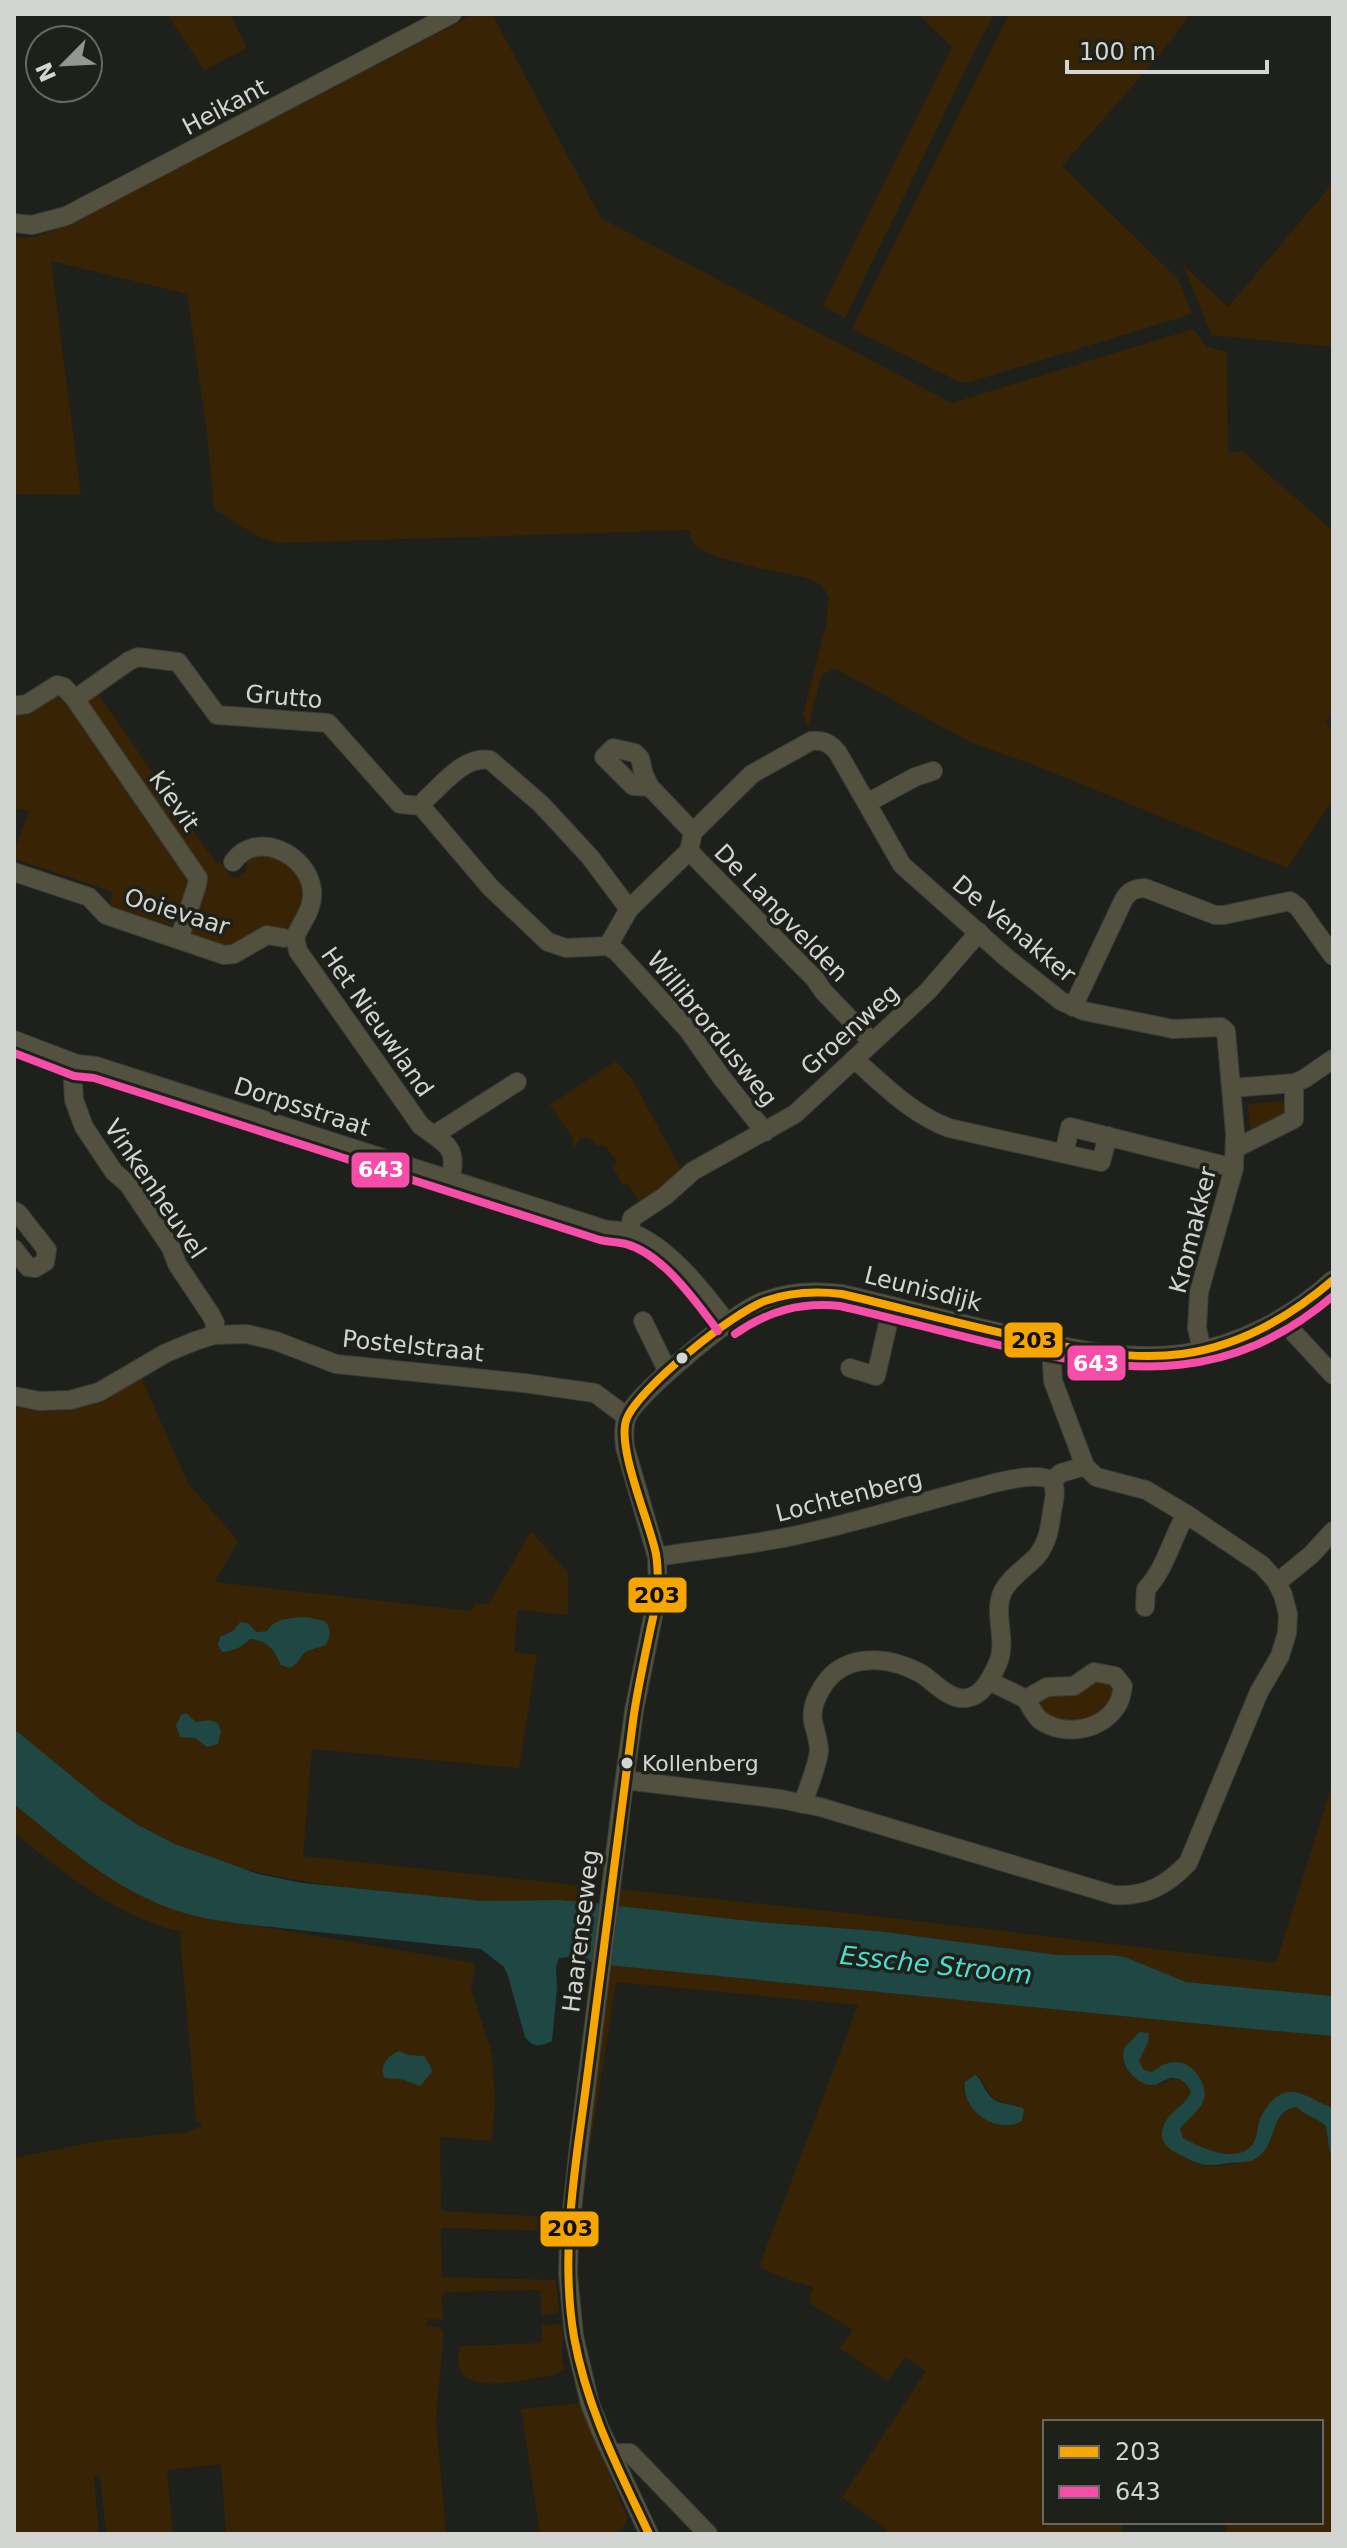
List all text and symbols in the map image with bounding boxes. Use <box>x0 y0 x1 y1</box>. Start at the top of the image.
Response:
north arrow <box>24 24 104 104</box>
scale bar <box>1067 24 1267 74</box>
text: 100 m <box>1079 38 1156 66</box>
text: N <box>31 58 61 85</box>
street label: Heikant <box>178 73 272 141</box>
street label: Grutto <box>244 680 324 714</box>
street label: Kievit <box>143 765 205 837</box>
street label: De Langvelden <box>708 838 854 988</box>
street label: De Venakker <box>947 870 1081 989</box>
street label: Ooievaar <box>121 883 233 941</box>
street label: Het Nieuwland <box>315 942 439 1102</box>
street label: Willibrordusweg <box>641 946 783 1112</box>
street label: Groenweg <box>795 979 905 1081</box>
street label: Dorpsstraat <box>230 1072 374 1142</box>
street label: Vinkenheuvel <box>98 1114 212 1264</box>
line badge: 643 <box>350 1151 411 1189</box>
text: 643 <box>358 1157 404 1182</box>
street label: Kromakker <box>1164 1164 1222 1296</box>
street label: Leunisdijk <box>862 1261 985 1317</box>
line badge: 203 <box>1003 1321 1064 1359</box>
street label: Postelstraat <box>341 1325 485 1367</box>
text: 203 <box>1011 1328 1057 1353</box>
line badge: 643 <box>1066 1344 1127 1382</box>
unlabelled marker <box>674 1350 690 1366</box>
text: 643 <box>1073 1351 1119 1376</box>
street label: Lochtenberg <box>773 1464 925 1528</box>
line badge: 203 <box>627 1576 688 1614</box>
text: 203 <box>634 1583 680 1608</box>
place label: Kollenberg <box>642 1751 759 1776</box>
marker: Kollenberg <box>619 1755 635 1771</box>
street label: Haarenseweg <box>557 1848 605 2014</box>
water label: Essche Stroom <box>838 1940 1034 1990</box>
line badge: 203 <box>539 2210 600 2248</box>
text: 203 <box>547 2216 593 2241</box>
legend <box>1043 2420 1323 2524</box>
text: 203 <box>1115 2438 1161 2466</box>
text: 643 <box>1115 2478 1161 2506</box>

